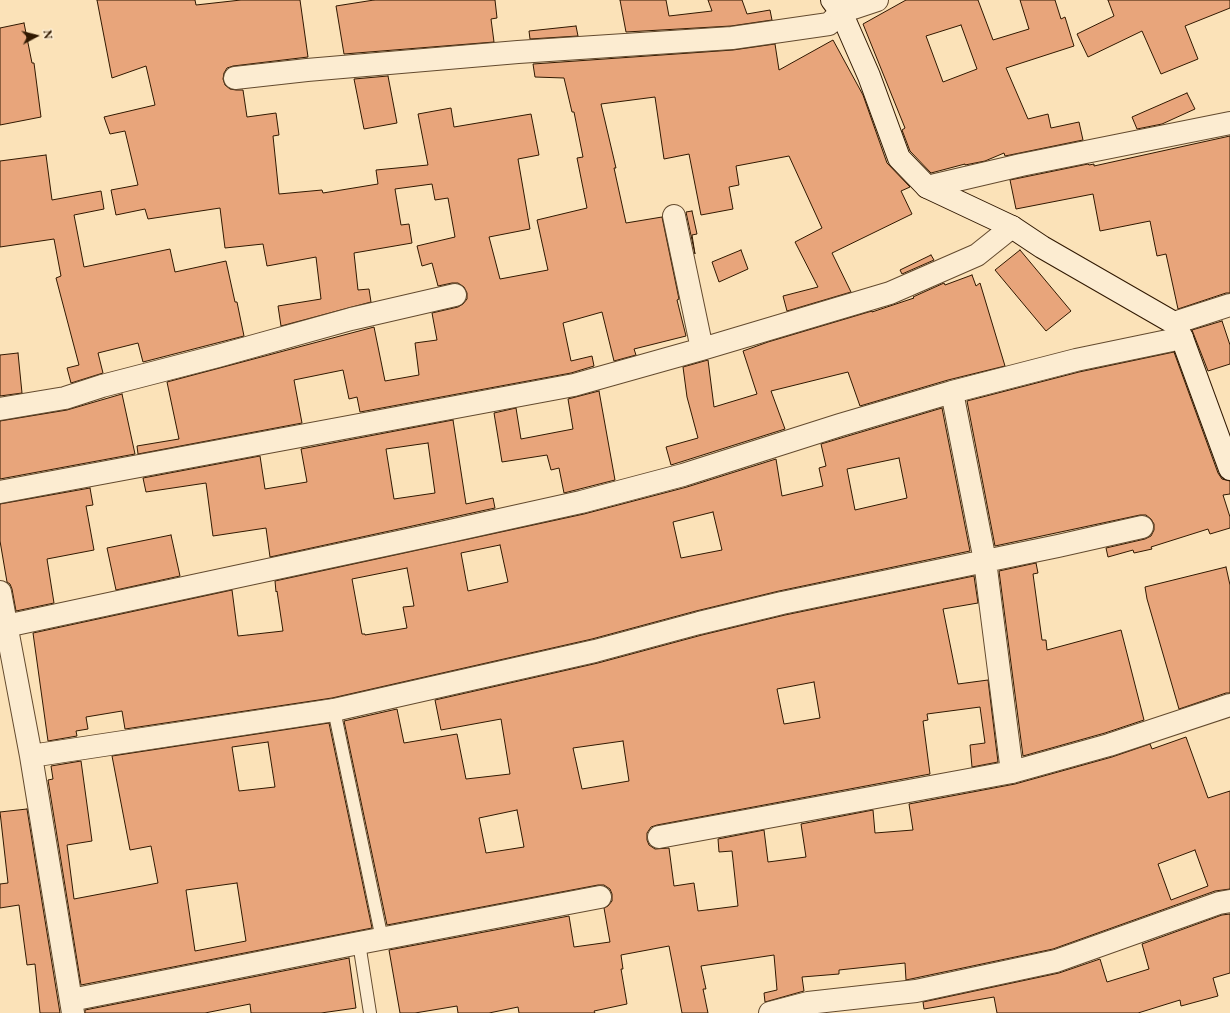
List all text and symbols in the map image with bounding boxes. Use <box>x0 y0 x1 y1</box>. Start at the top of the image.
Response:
north arrow <box>16 16 56 56</box>
text: N <box>40 29 55 40</box>

